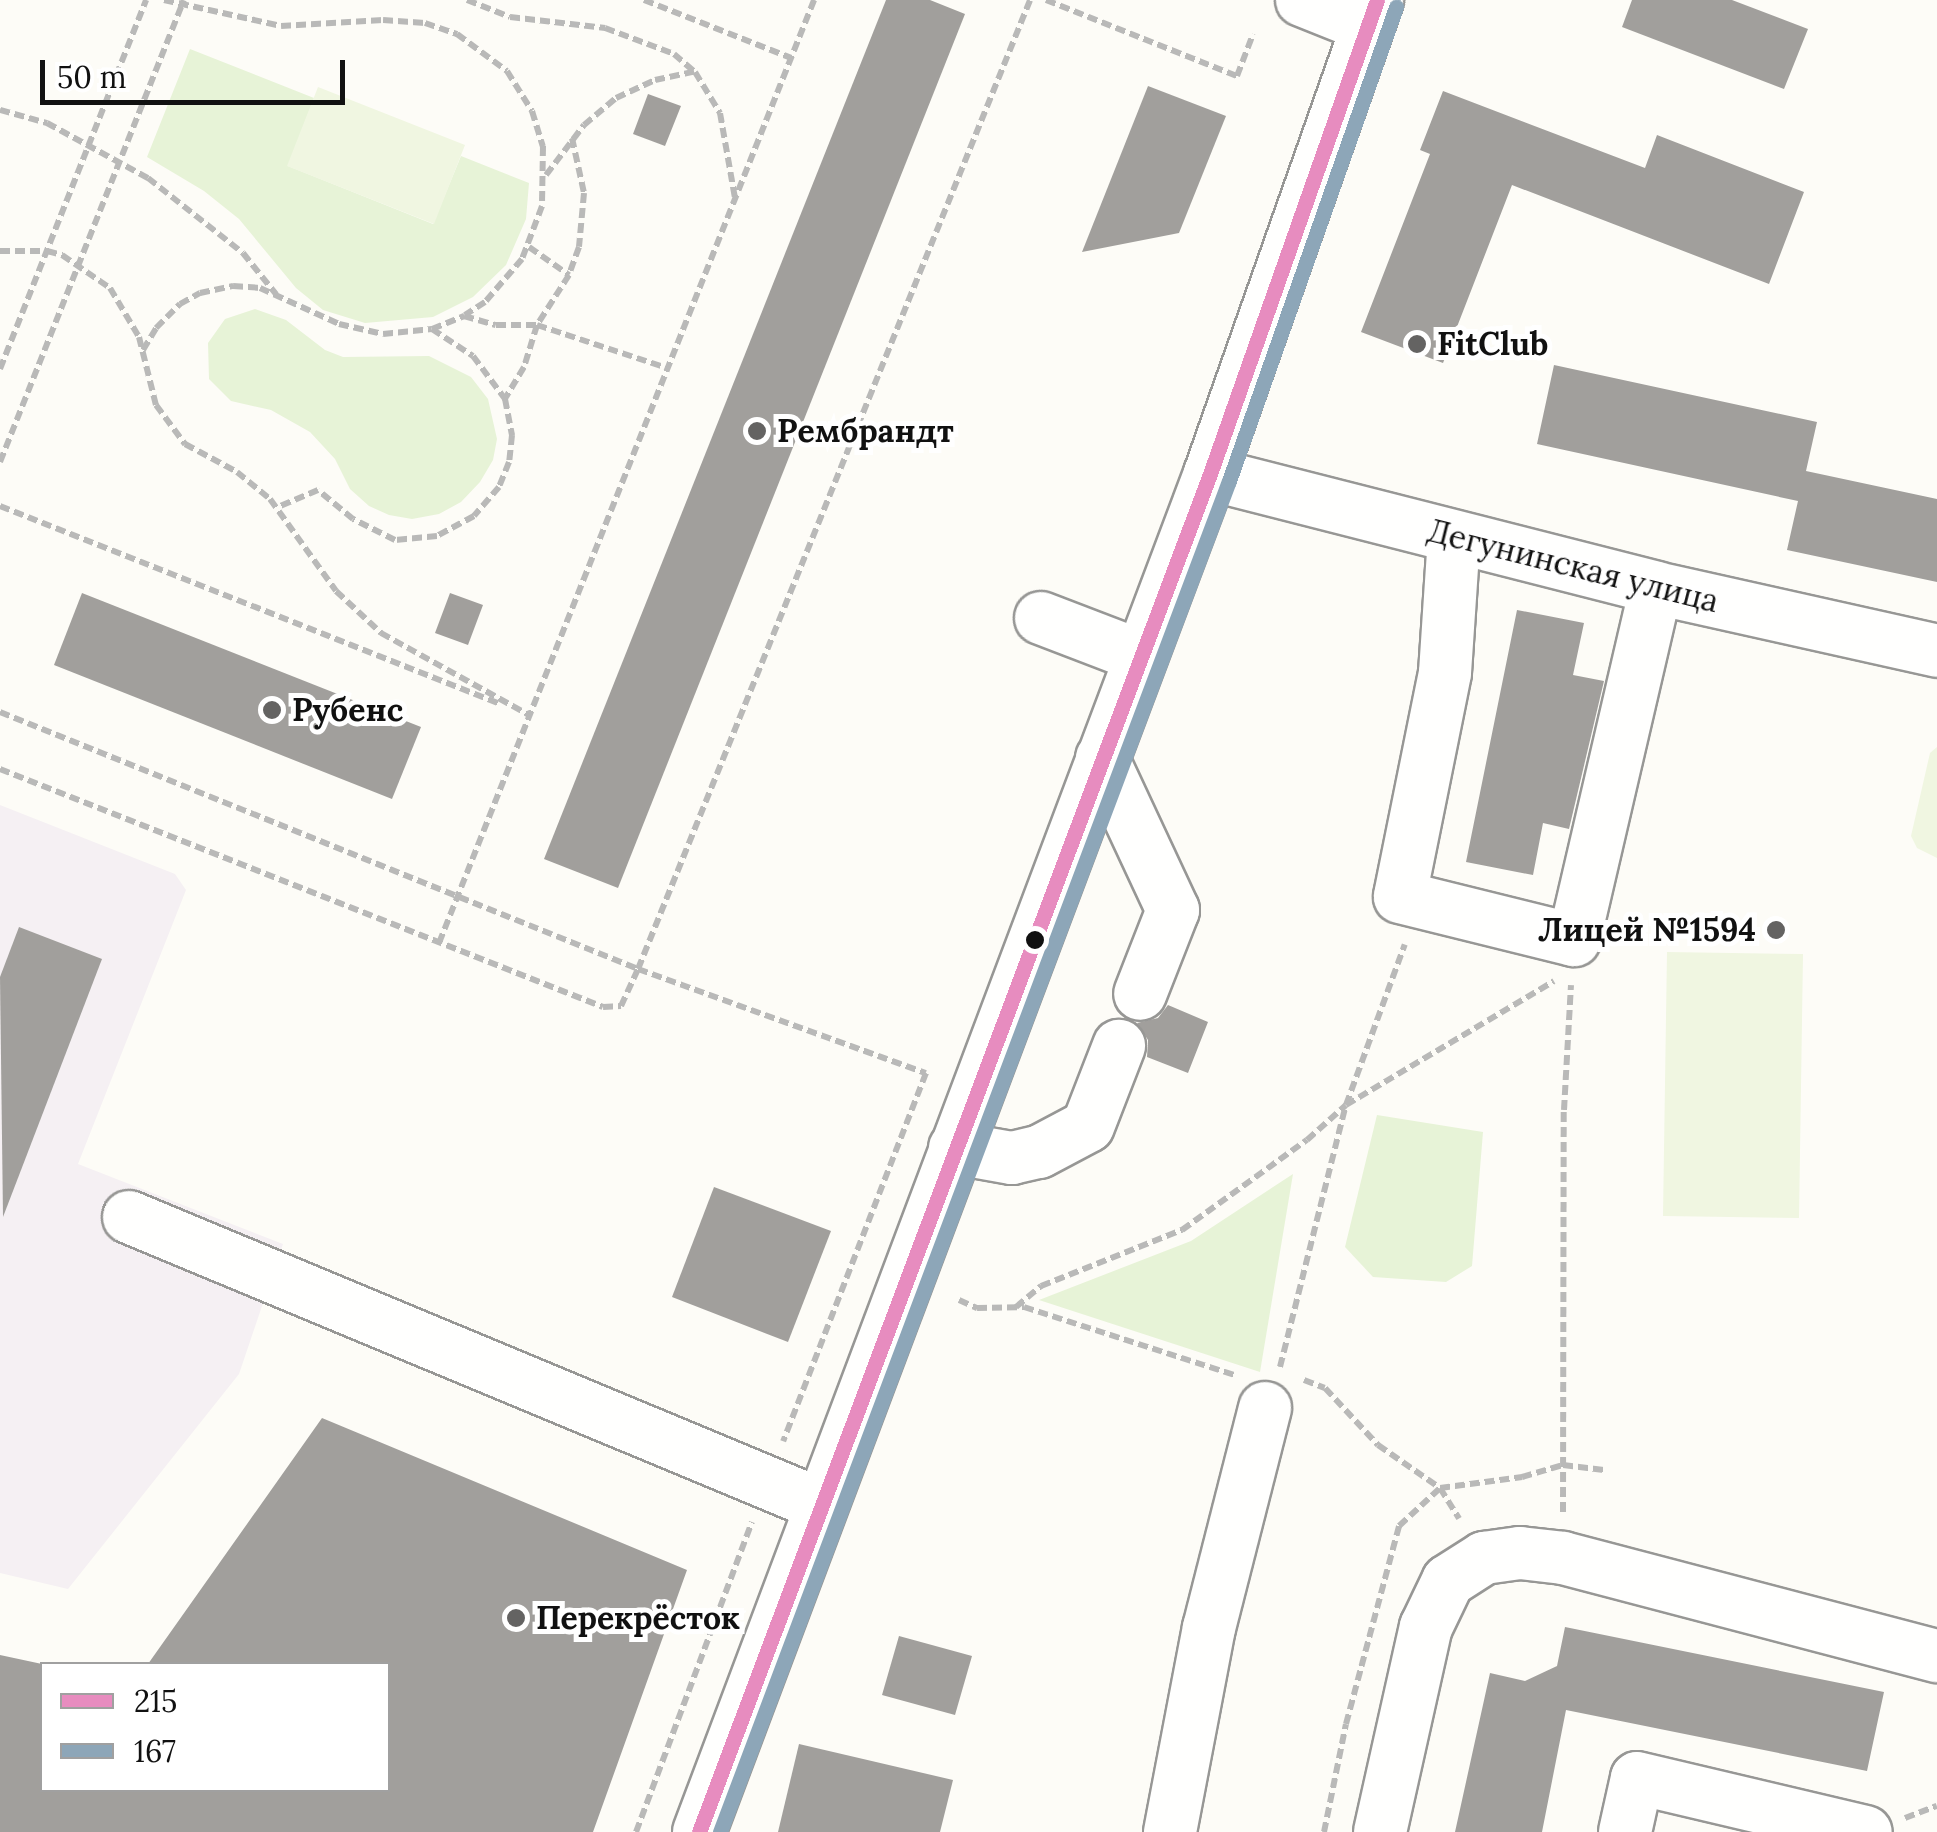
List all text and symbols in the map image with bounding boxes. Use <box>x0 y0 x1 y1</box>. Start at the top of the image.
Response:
scale bar <box>45 40 350 102</box>
text: 50 m <box>57 58 127 96</box>
place label: FitClub <box>1437 325 1548 363</box>
marker: FitClub <box>1406 333 1428 355</box>
place label: Рембрандт <box>777 412 954 450</box>
marker: Рембрандт <box>746 420 768 442</box>
street label: Дегунинская улица <box>1423 511 1723 621</box>
place label: Рубенс <box>292 691 403 729</box>
marker: Рубенс <box>261 699 283 721</box>
place label: Лицей №1594 <box>1538 911 1756 949</box>
marker: Лицей №1594 <box>1765 919 1787 941</box>
unlabelled marker <box>1025 930 1045 950</box>
place label: Перекрёсток <box>536 1599 740 1637</box>
marker: Перекрёсток <box>505 1607 527 1629</box>
legend <box>40 1662 390 1792</box>
text: 215 <box>134 1682 177 1720</box>
text: 167 <box>134 1732 176 1770</box>

